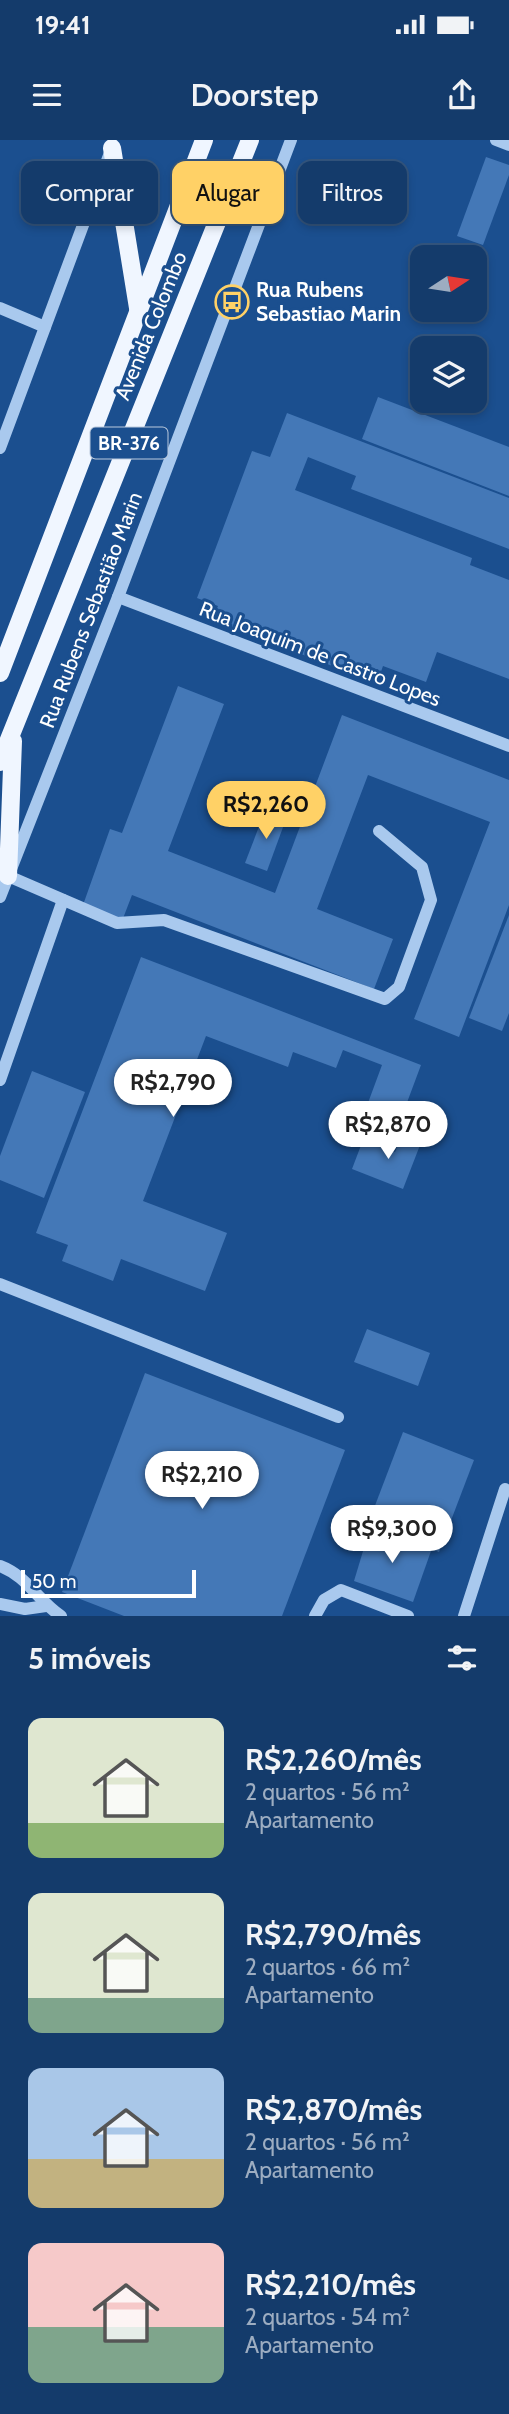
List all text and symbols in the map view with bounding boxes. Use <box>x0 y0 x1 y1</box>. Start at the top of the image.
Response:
text: 19:41 <box>35 9 91 41</box>
text: Doorstep <box>190 75 319 114</box>
icon: menu <box>28 76 66 114</box>
icon: share <box>443 76 481 114</box>
chip: Comprar <box>21 161 158 224</box>
chip: Alugar <box>172 161 284 224</box>
chip: Filtros <box>298 161 407 224</box>
north arrow <box>410 245 486 322</box>
map controls <box>410 245 487 413</box>
street label: Avenida Colombo <box>109 248 192 404</box>
place label: Rua Rubens Sebastiao Marin <box>256 277 401 326</box>
bus stop icon: Rua Rubens Sebastiao Marin <box>213 283 251 321</box>
button: layers <box>410 336 487 413</box>
road number: BR-376 <box>90 428 168 458</box>
street label: Rua Rubens Sebastião Marin <box>34 488 147 731</box>
street label: Rua Joaquim de Castro Lopes <box>196 596 445 711</box>
pin: R$2,260 <box>201 782 331 841</box>
text: R$2,260 <box>223 790 309 818</box>
pin: R$2,790 <box>108 1060 238 1119</box>
text: R$2,790 <box>130 1068 216 1096</box>
pin: R$2,870 <box>323 1102 453 1161</box>
text: R$2,870 <box>345 1110 431 1138</box>
pin: R$2,210 <box>137 1452 267 1511</box>
text: R$2,210 <box>161 1460 243 1488</box>
pin: R$9,300 <box>327 1506 457 1565</box>
text: R$9,300 <box>347 1514 437 1542</box>
scale bar <box>21 1567 196 1599</box>
text: 50 m <box>32 1570 76 1593</box>
icon: filters <box>443 1639 481 1677</box>
text: 5 imóveis <box>28 1640 151 1677</box>
text: R$2,260/mês <box>245 1741 422 1778</box>
icon: home <box>84 1746 168 1830</box>
text: 2 quartos · 56 m² <box>245 1778 410 1806</box>
text: Apartamento <box>245 1806 374 1834</box>
text: R$2,790/mês <box>245 1916 421 1953</box>
icon: home <box>84 1921 168 2005</box>
text: 2 quartos · 66 m² <box>245 1953 410 1981</box>
text: Apartamento <box>245 1981 374 2009</box>
text: R$2,870/mês <box>245 2091 422 2128</box>
icon: home <box>84 2096 168 2180</box>
text: 2 quartos · 56 m² <box>245 2128 410 2156</box>
text: Apartamento <box>245 2156 374 2184</box>
text: R$2,210/mês <box>245 2266 416 2303</box>
icon: home <box>84 2271 168 2355</box>
text: 2 quartos · 54 m² <box>245 2303 410 2331</box>
text: Apartamento <box>245 2331 374 2359</box>

